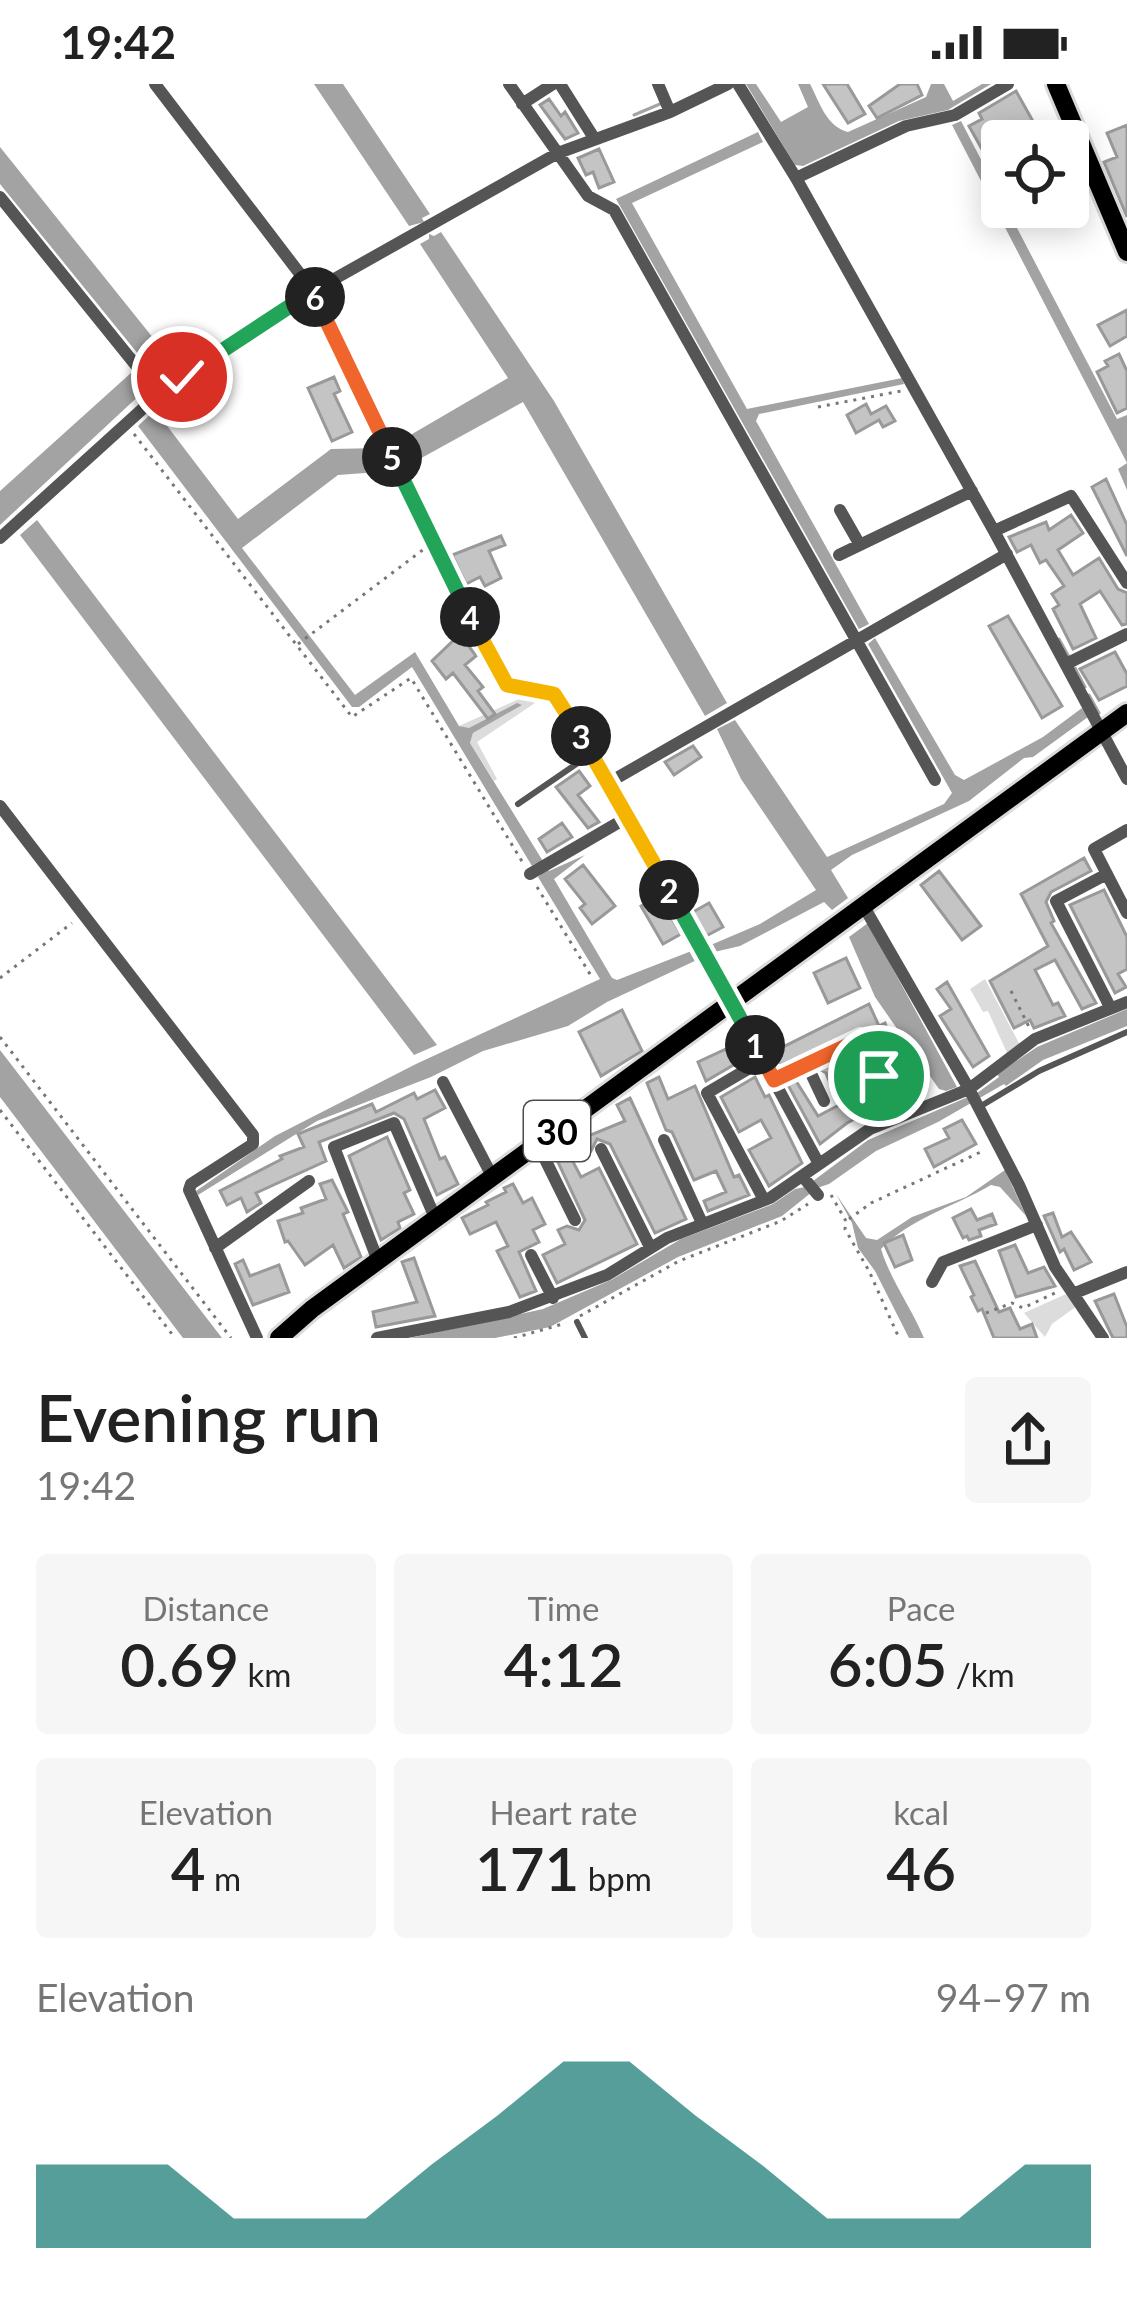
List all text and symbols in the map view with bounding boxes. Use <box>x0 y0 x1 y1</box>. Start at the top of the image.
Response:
text: 19:42 <box>60 15 176 69</box>
map controls <box>981 120 1089 228</box>
button: locate <box>981 120 1089 228</box>
pin: 6 <box>285 267 345 327</box>
text: 6 <box>305 277 325 317</box>
pin <box>131 326 233 428</box>
icon: check <box>149 344 215 410</box>
pin: 5 <box>362 427 422 487</box>
text: 5 <box>382 437 402 477</box>
pin: 4 <box>440 587 500 647</box>
text: 4 <box>460 597 480 637</box>
pin: 3 <box>551 706 611 766</box>
text: 3 <box>571 716 591 756</box>
pin: 2 <box>639 860 699 920</box>
text: 2 <box>659 870 679 910</box>
pin: 1 <box>725 1015 785 1075</box>
text: 1 <box>745 1025 765 1065</box>
pin <box>828 1025 930 1127</box>
icon: arrive <box>846 1043 912 1109</box>
road number: 30 <box>524 1101 590 1161</box>
text: Evening run <box>36 1377 381 1456</box>
button: share <box>965 1377 1091 1503</box>
text: 19:42 <box>36 1462 136 1508</box>
text: Distance <box>143 1588 269 1628</box>
text: Time <box>528 1588 599 1628</box>
text: Pace <box>887 1588 955 1628</box>
text: 0.69 <box>120 1628 239 1700</box>
text: 4:12 <box>504 1628 623 1700</box>
text: 6:05 <box>828 1628 947 1700</box>
text: km <box>239 1654 291 1694</box>
text: /km <box>947 1654 1015 1694</box>
text: Elevation <box>139 1792 273 1832</box>
text: Heart rate <box>490 1792 637 1832</box>
text: kcal <box>893 1792 949 1832</box>
text: 4 <box>171 1832 205 1904</box>
text: 171 <box>475 1832 579 1904</box>
text: 46 <box>886 1832 956 1904</box>
text: m <box>205 1858 241 1898</box>
text: bpm <box>579 1858 652 1898</box>
text: Elevation <box>36 1974 194 2020</box>
text: 94–97 m <box>936 1974 1091 2020</box>

